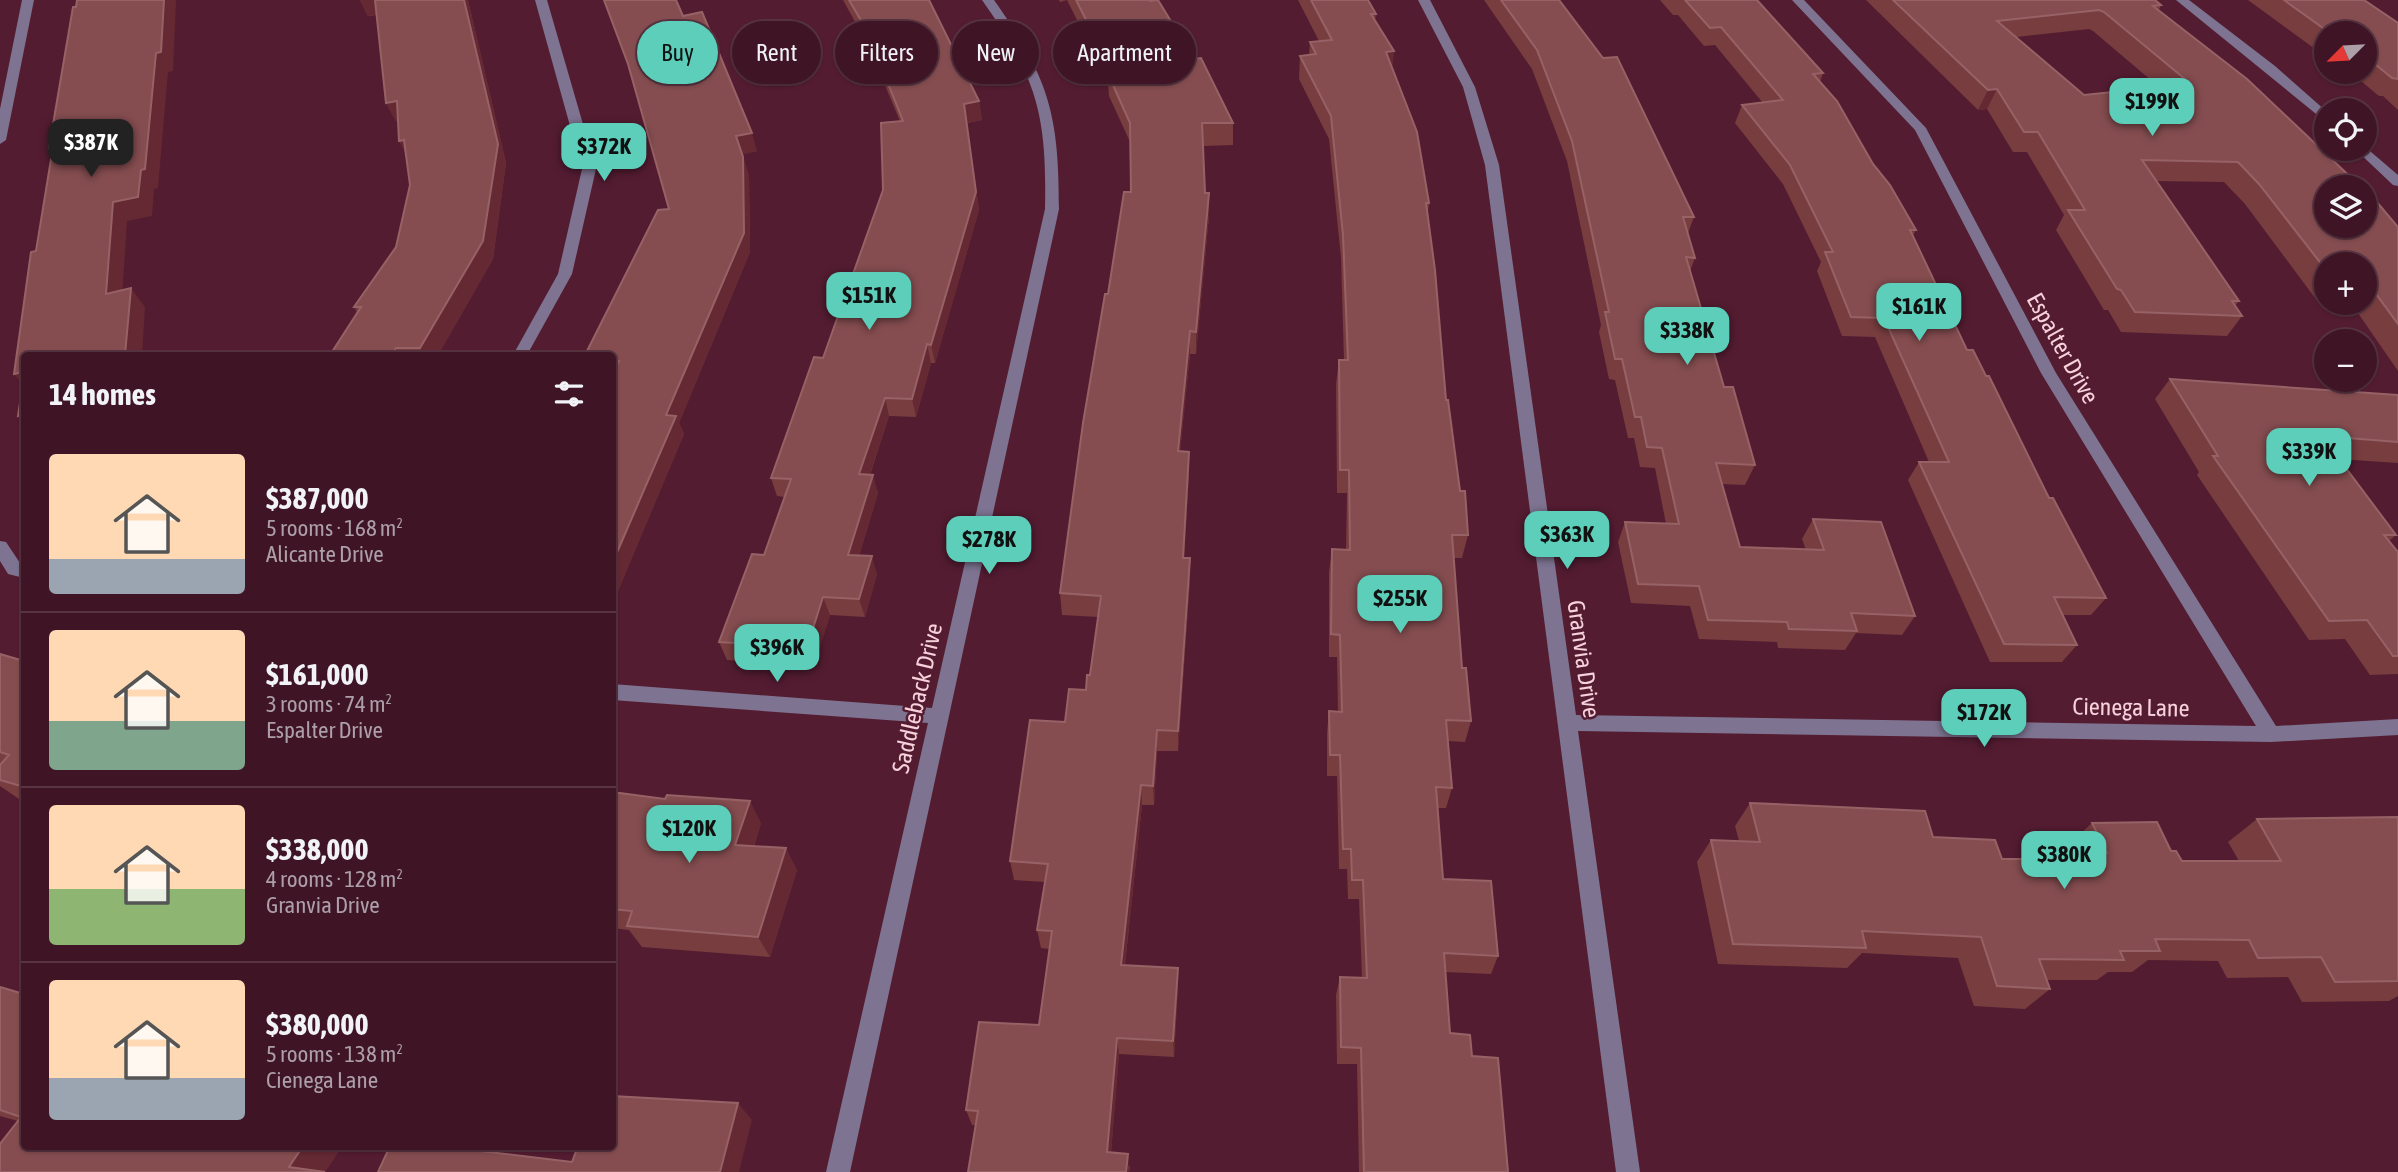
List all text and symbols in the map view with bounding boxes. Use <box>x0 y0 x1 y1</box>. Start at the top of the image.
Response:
chip: Buy <box>637 21 718 84</box>
chip: Rent <box>732 21 821 84</box>
chip: Filters <box>835 21 938 84</box>
chip: New <box>952 21 1039 84</box>
chip: Apartment <box>1053 21 1196 84</box>
north arrow <box>2314 21 2376 84</box>
map controls <box>2314 21 2377 392</box>
pin: $199K <box>2103 78 2201 138</box>
text: $199K <box>2125 88 2179 114</box>
button: locate <box>2314 98 2377 161</box>
pin: $387K <box>42 120 140 179</box>
pin: $372K <box>555 124 653 183</box>
text: $387K <box>64 129 118 155</box>
text: $372K <box>577 133 631 159</box>
button: layers <box>2314 175 2377 238</box>
button: + <box>2314 252 2377 315</box>
pin: $151K <box>820 272 918 332</box>
text: $151K <box>842 282 896 308</box>
pin: $161K <box>1870 284 1968 343</box>
street label: Espalter Drive <box>2022 288 2104 408</box>
text: $161K <box>1892 293 1946 319</box>
pin: $338K <box>1638 308 1736 367</box>
text: $338K <box>1660 317 1714 343</box>
button: − <box>2314 329 2377 392</box>
icon: filters <box>550 375 588 413</box>
text: 14 homes <box>49 377 156 411</box>
pin: $339K <box>2260 428 2358 488</box>
text: $339K <box>2282 438 2336 464</box>
text: $387,000 <box>266 481 369 515</box>
icon: home <box>105 482 189 566</box>
pin: $363K <box>1518 512 1616 571</box>
text: 5 rooms · 168 m² <box>266 515 403 541</box>
pin: $278K <box>940 516 1038 576</box>
text: $363K <box>1540 521 1594 547</box>
text: $278K <box>962 526 1016 552</box>
text: Alicante Drive <box>266 541 384 567</box>
pin: $255K <box>1351 576 1449 635</box>
text: $255K <box>1373 585 1427 611</box>
street label: Granvia Drive <box>1562 598 1606 720</box>
street label: Saddleback Drive <box>887 620 947 776</box>
pin: $396K <box>728 624 826 684</box>
text: $396K <box>750 634 804 660</box>
text: $161,000 <box>266 657 369 691</box>
icon: home <box>105 658 189 742</box>
pin: $172K <box>1935 690 2033 749</box>
text: 3 rooms · 74 m² <box>266 691 392 717</box>
street label: Cienega Lane <box>2072 692 2190 722</box>
text: $172K <box>1957 699 2011 725</box>
text: Espalter Drive <box>266 717 383 743</box>
pin: $120K <box>640 806 738 865</box>
text: $120K <box>662 815 716 841</box>
text: $338,000 <box>266 832 369 866</box>
pin: $380K <box>2015 832 2113 891</box>
icon: home <box>105 833 189 917</box>
text: $380K <box>2037 841 2091 867</box>
text: 4 rooms · 128 m² <box>266 866 403 892</box>
text: Granvia Drive <box>266 892 380 918</box>
text: $380,000 <box>266 1007 369 1041</box>
icon: home <box>105 1008 189 1092</box>
text: 5 rooms · 138 m² <box>266 1041 403 1067</box>
text: Cienega Lane <box>266 1067 378 1093</box>

